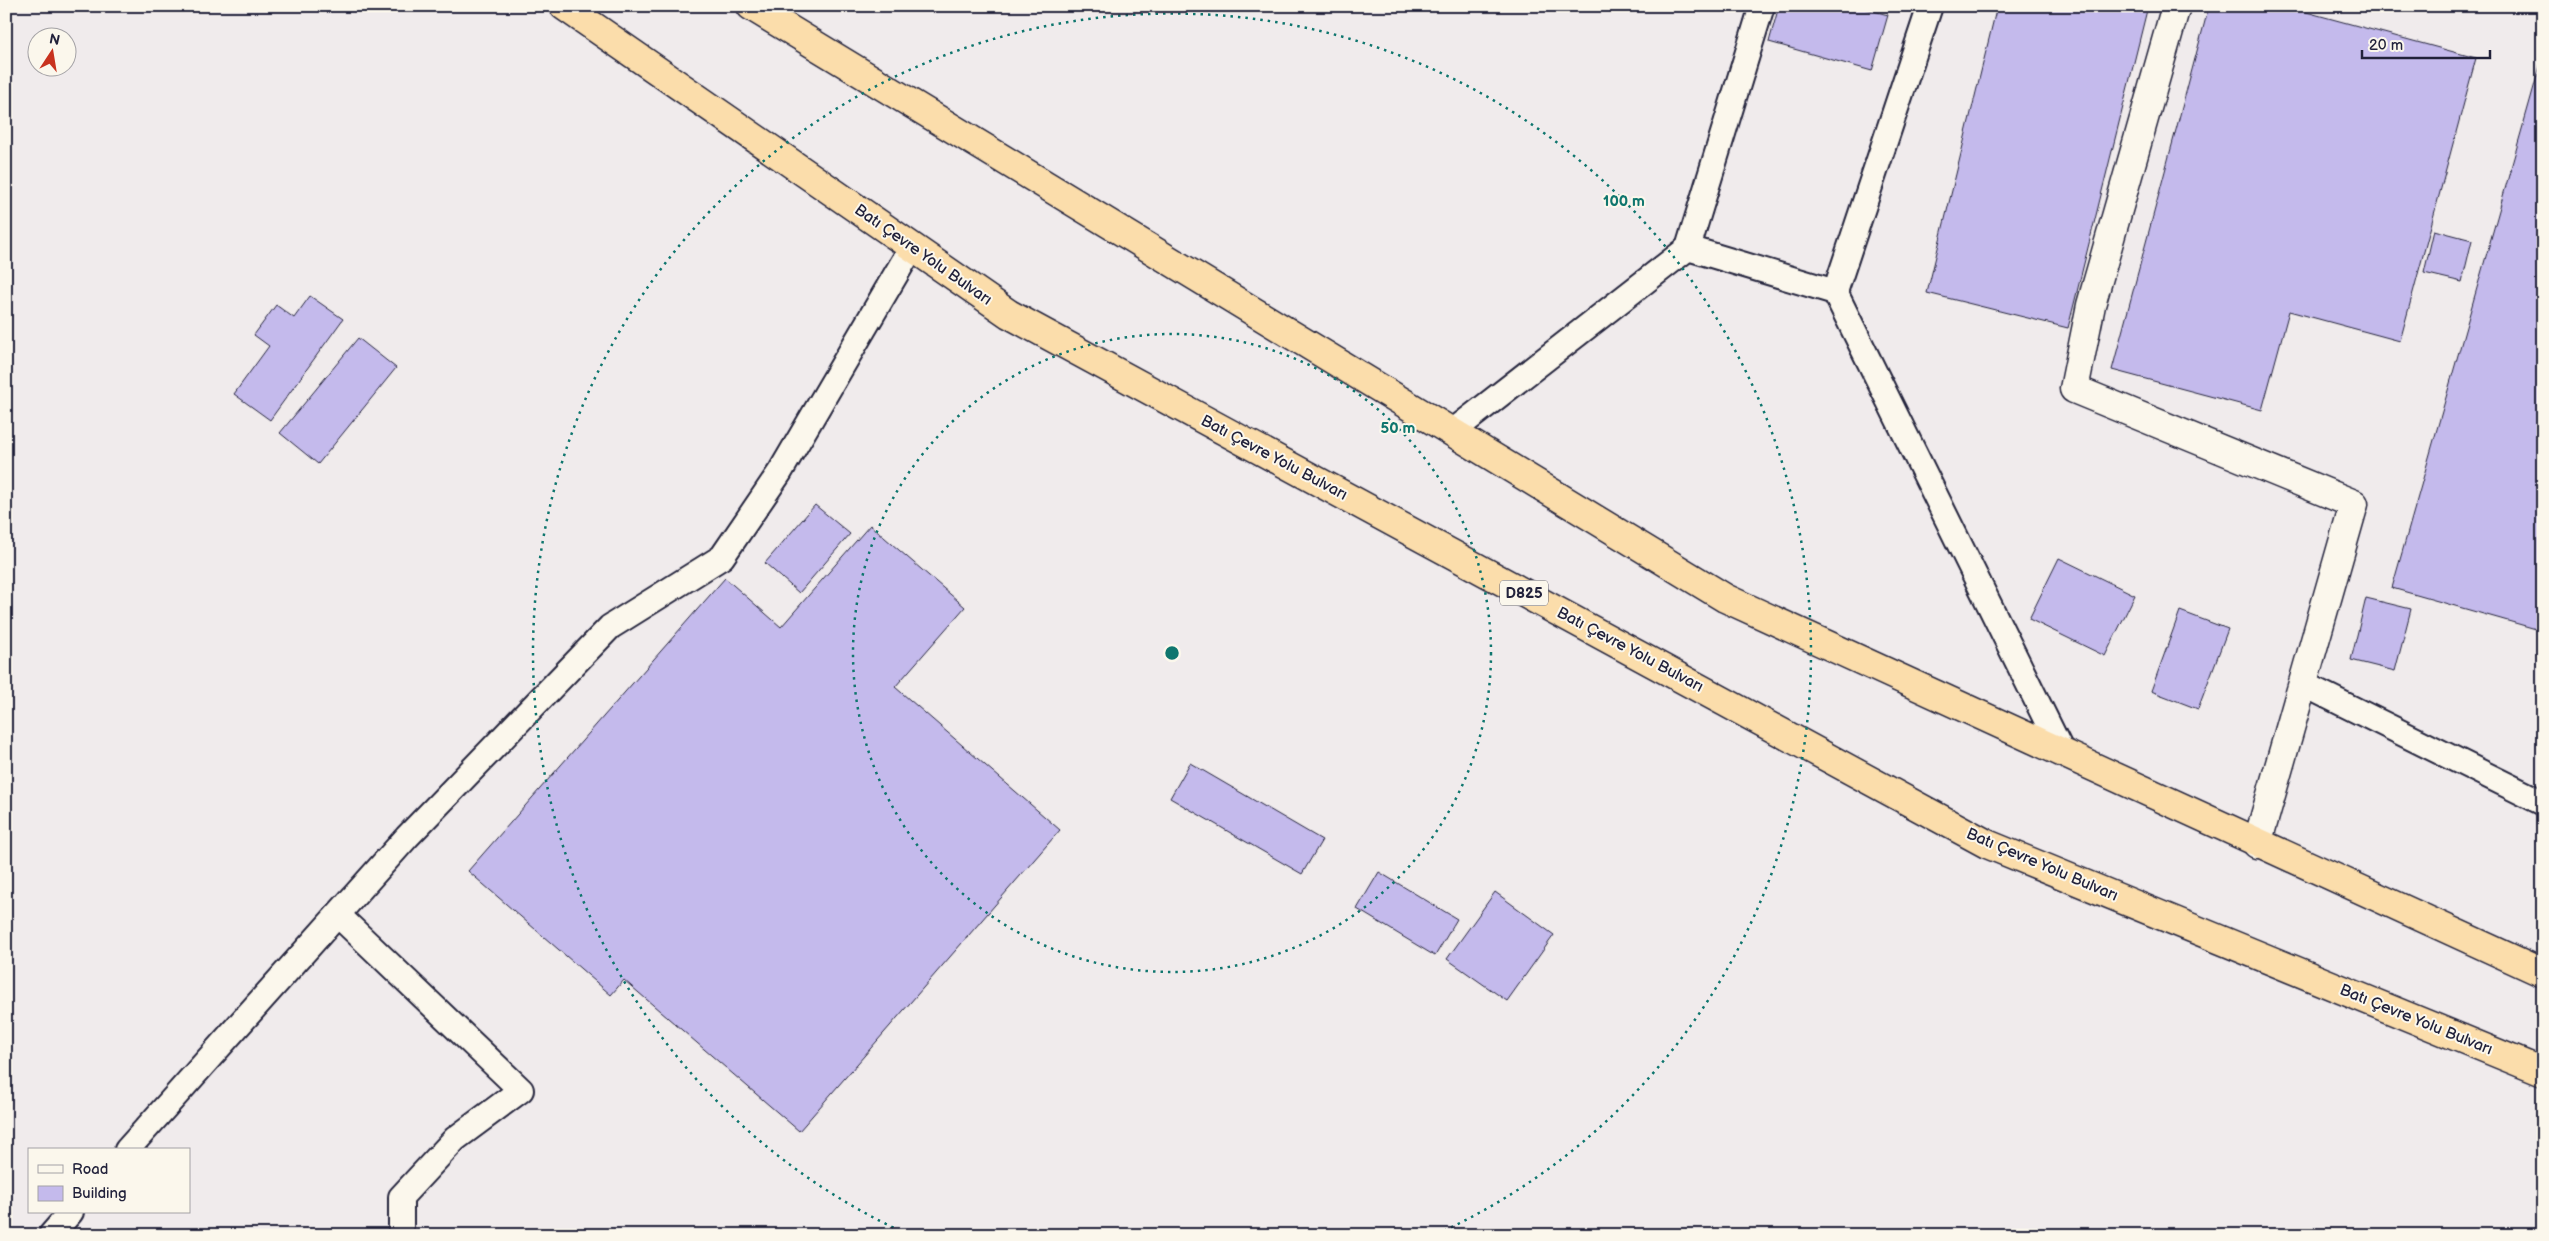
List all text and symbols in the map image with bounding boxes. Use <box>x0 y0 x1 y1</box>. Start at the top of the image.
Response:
north arrow <box>28 28 78 78</box>
scale bar <box>2362 28 2489 60</box>
text: N <box>48 30 62 49</box>
text: 20 m <box>2369 36 2403 55</box>
text: 100 m <box>1603 192 1645 211</box>
street label: Batı Çevre Yolu Bulvarı <box>851 200 995 310</box>
street label: Batı Çevre Yolu Bulvarı <box>1197 411 1351 505</box>
text: 50 m <box>1381 419 1416 438</box>
road number: D825 <box>1500 580 1548 606</box>
street label: Batı Çevre Yolu Bulvarı <box>1553 603 1707 697</box>
centre of rings <box>1163 644 1181 662</box>
street label: Batı Çevre Yolu Bulvarı <box>1963 824 2121 906</box>
street label: Batı Çevre Yolu Bulvarı <box>2337 981 2495 1059</box>
legend <box>28 1148 190 1214</box>
text: Road <box>72 1160 108 1179</box>
text: Building <box>72 1184 127 1203</box>

